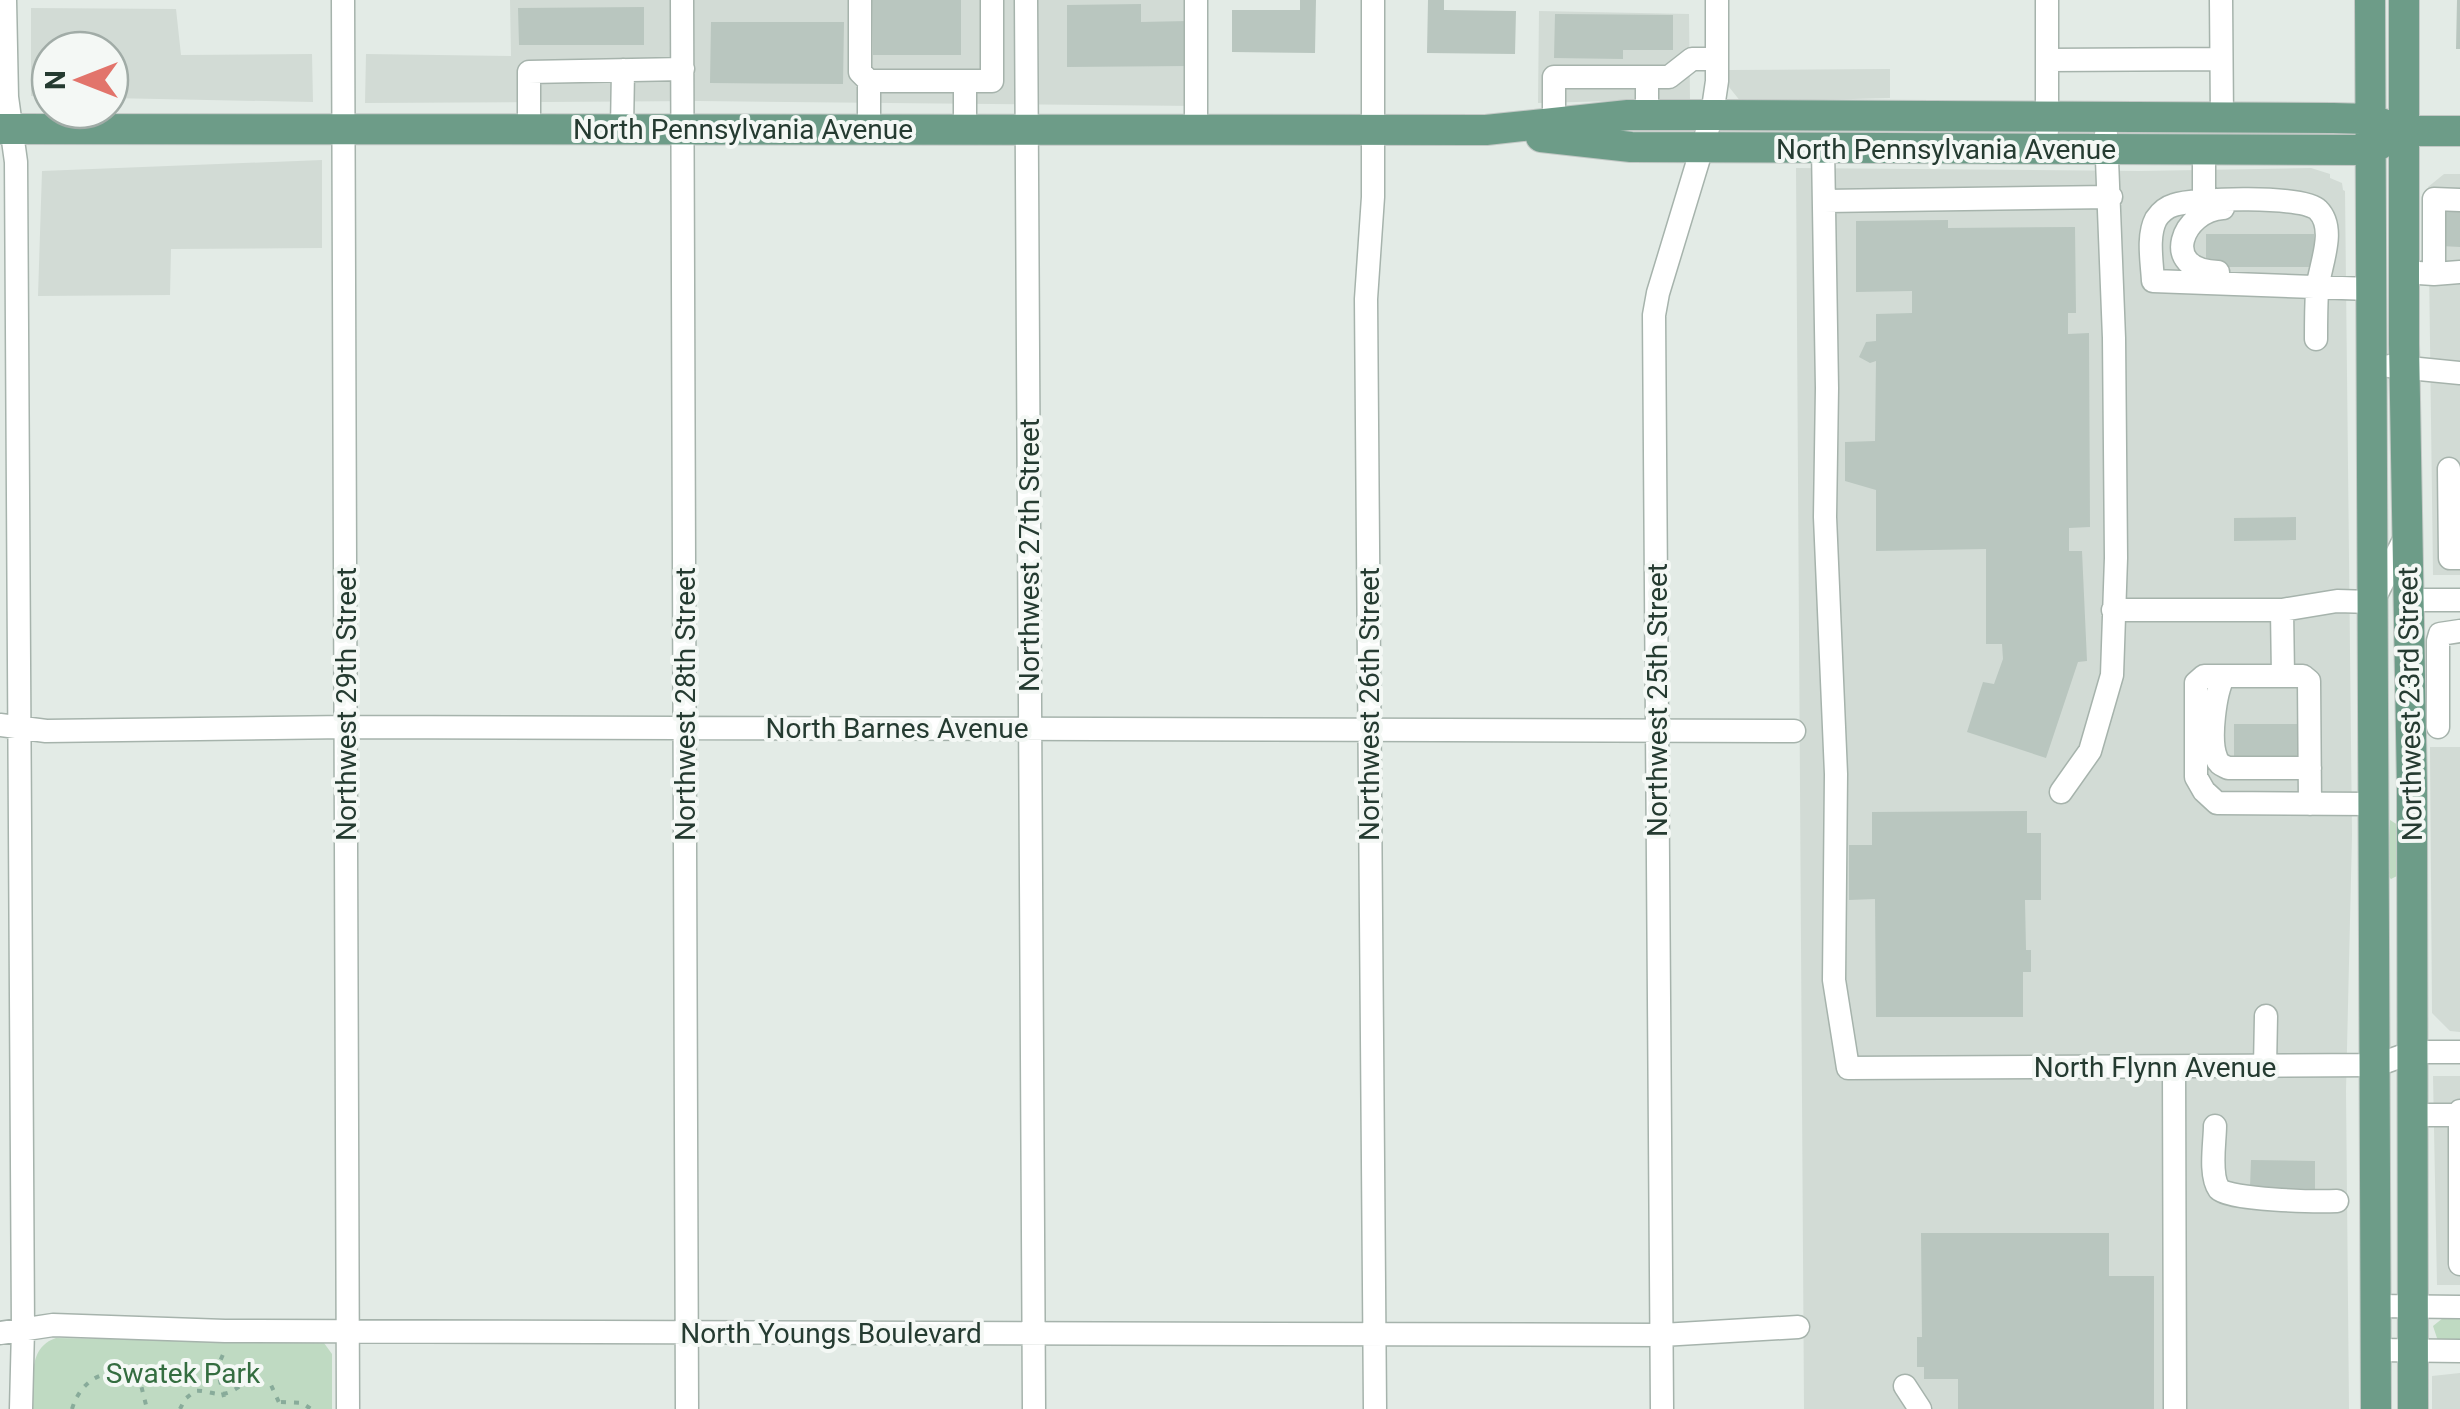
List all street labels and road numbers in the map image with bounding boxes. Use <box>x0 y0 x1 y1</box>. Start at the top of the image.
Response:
street label: North Pennsylvania Avenue <box>573 113 913 146</box>
street label: North Pennsylvania Avenue <box>1776 133 2116 166</box>
street label: Northwest 27th Street <box>1013 418 1046 692</box>
street label: Northwest 25th Street <box>1641 563 1674 837</box>
street label: Northwest 29th Street <box>330 567 363 841</box>
street label: Northwest 28th Street <box>669 567 702 841</box>
street label: Northwest 26th Street <box>1353 567 1386 841</box>
street label: Northwest 23rd Street <box>2391 567 2429 841</box>
street label: North Barnes Avenue <box>765 712 1029 745</box>
street label: North Flynn Avenue <box>2034 1051 2276 1084</box>
street label: North Youngs Boulevard <box>680 1317 982 1350</box>

